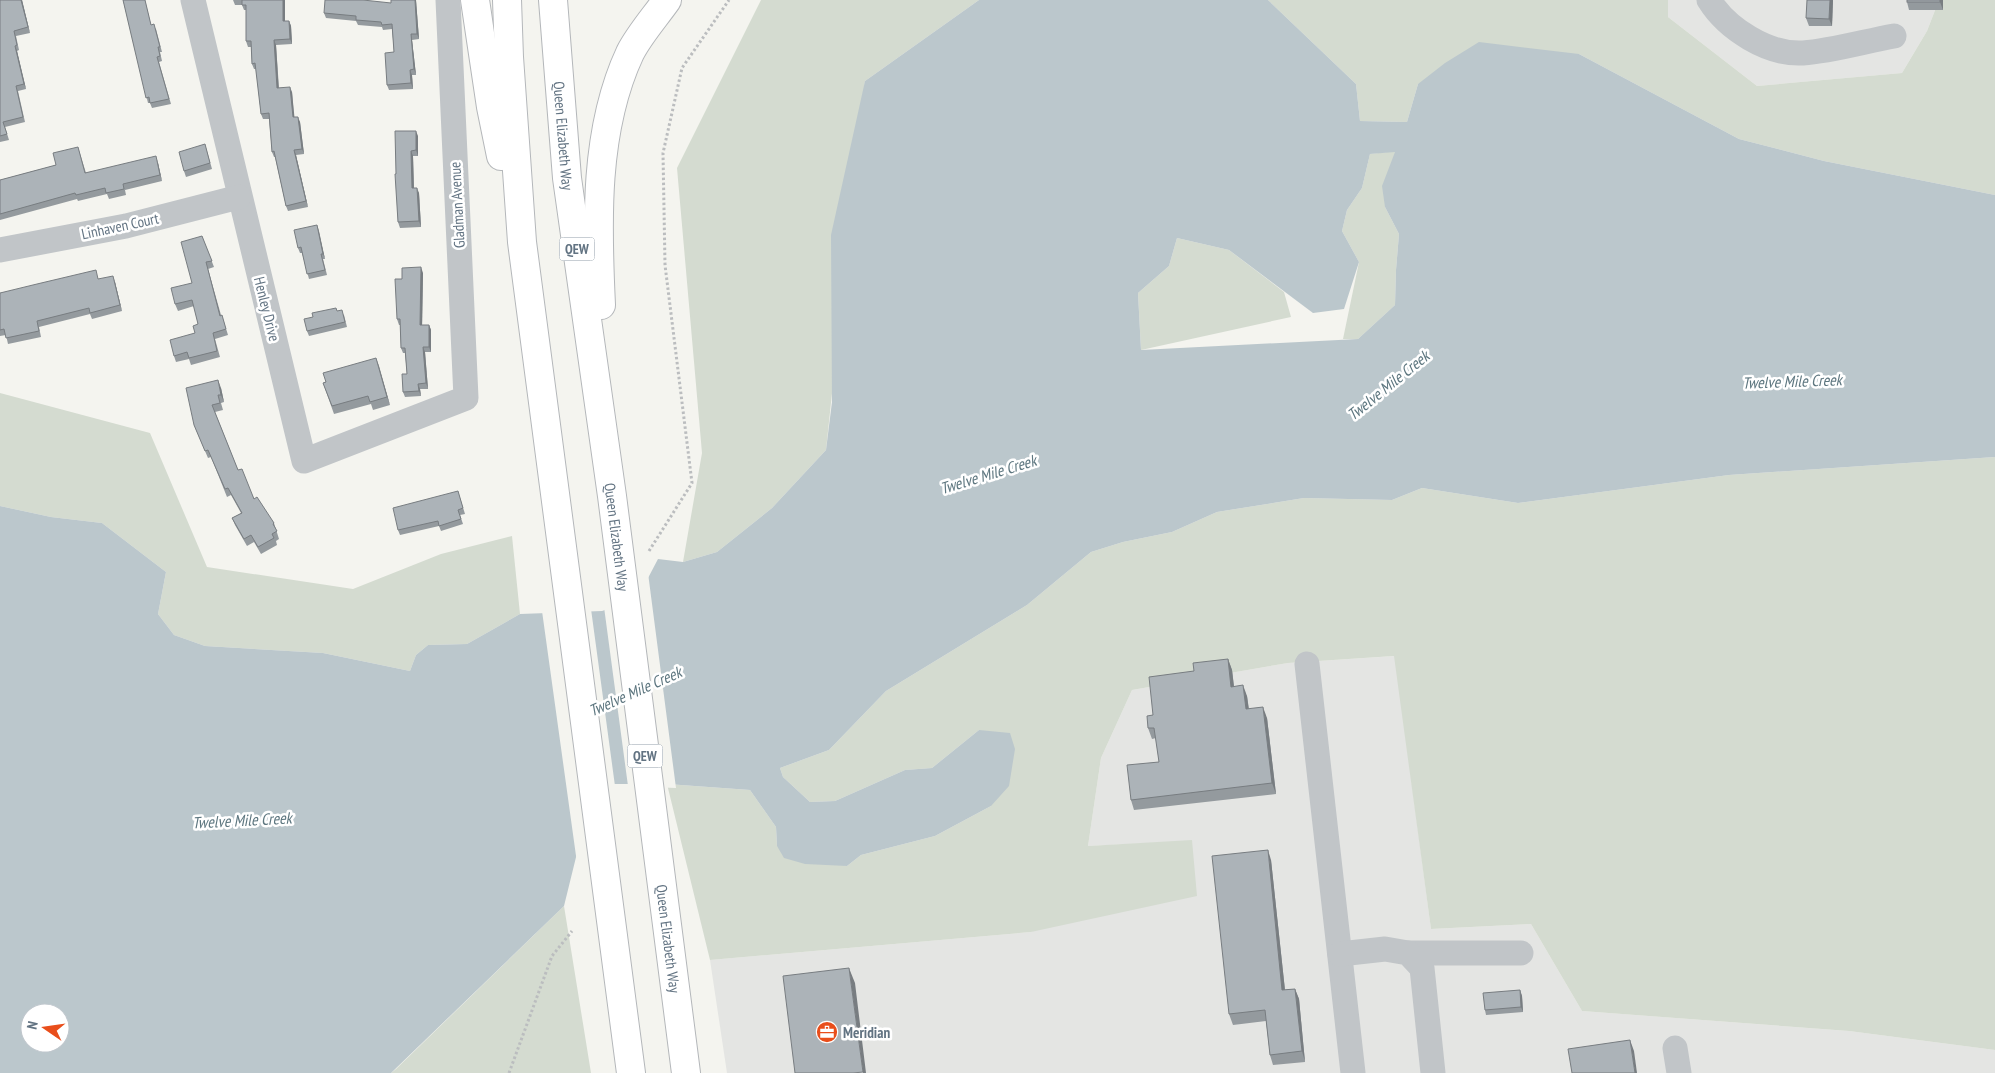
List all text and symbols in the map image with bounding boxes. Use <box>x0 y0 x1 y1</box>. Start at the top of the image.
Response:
street label: Queen Elizabeth Way <box>550 80 578 192</box>
street label: Gladman Avenue <box>445 161 469 249</box>
street label: Linhaven Court <box>80 209 160 243</box>
road number: QEW <box>560 238 594 260</box>
street label: Henley Drive <box>250 275 284 343</box>
water label: Twelve Mile Creek <box>1343 345 1434 424</box>
water label: Twelve Mile Creek <box>1742 369 1844 393</box>
water label: Twelve Mile Creek <box>937 449 1040 498</box>
street label: Queen Elizabeth Way <box>601 482 634 593</box>
water label: Twelve Mile Creek <box>585 661 686 720</box>
road number: QEW <box>628 744 662 768</box>
water label: Twelve Mile Creek <box>192 807 294 833</box>
street label: Queen Elizabeth Way <box>652 883 685 994</box>
north arrow <box>20 1003 70 1053</box>
text: N <box>23 1019 42 1031</box>
office icon: Meridian <box>815 1020 839 1044</box>
place label: Meridian <box>843 1023 890 1042</box>

